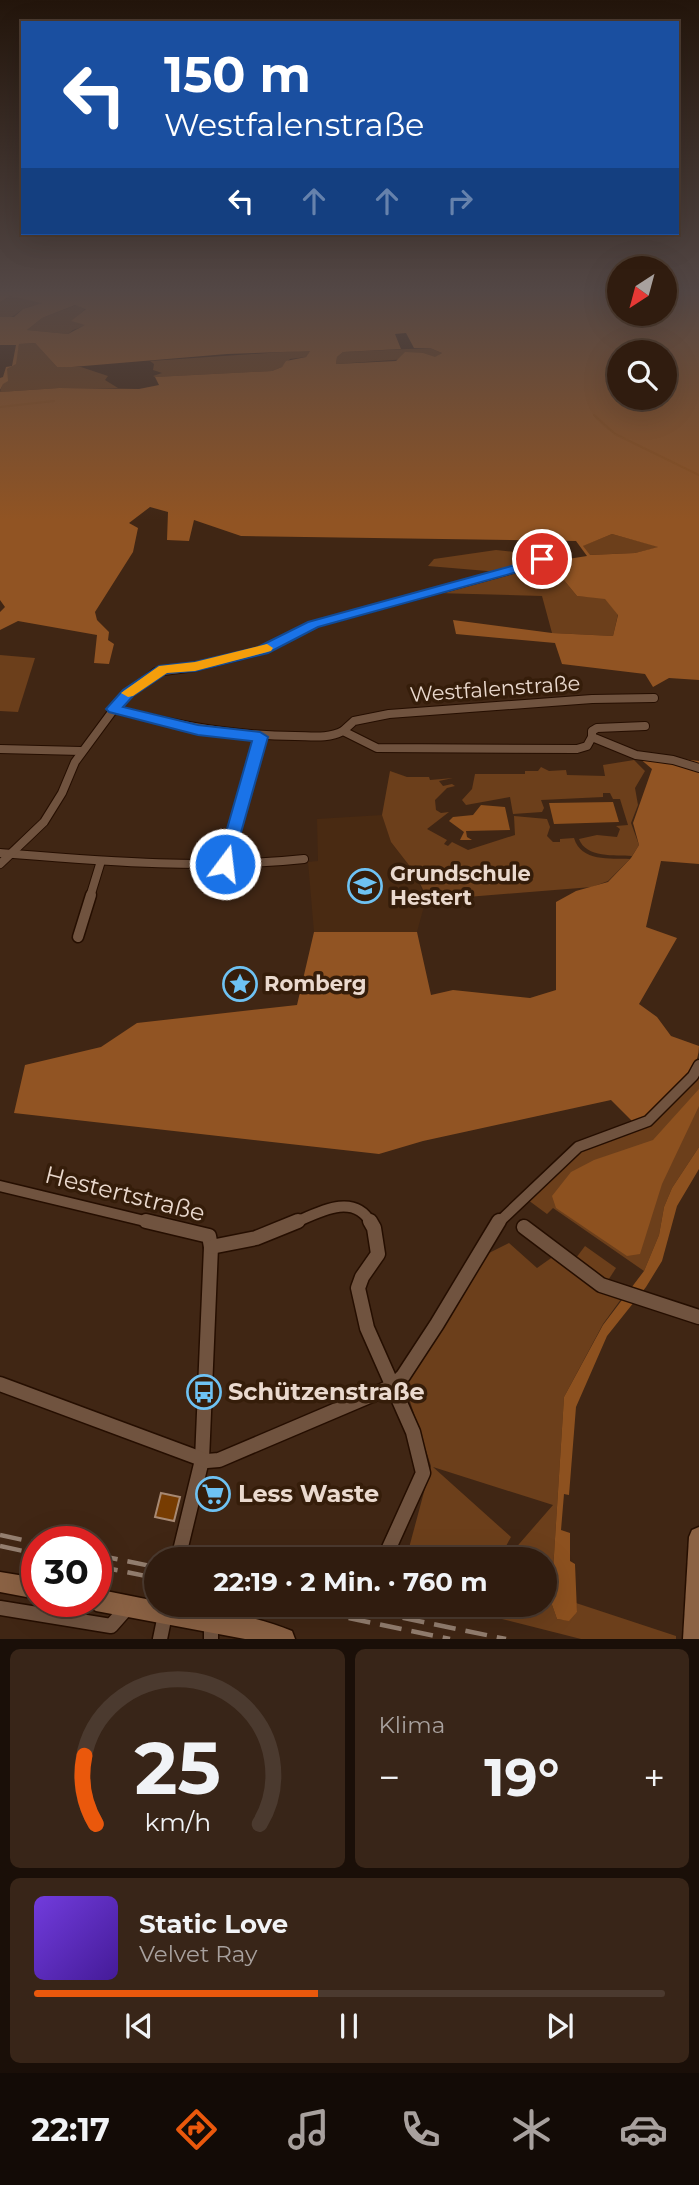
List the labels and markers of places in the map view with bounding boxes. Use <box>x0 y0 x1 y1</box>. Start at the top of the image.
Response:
pin <box>512 529 572 589</box>
place label: Grundschule Hestert <box>390 861 531 910</box>
school or university icon: Grundschule Hestert <box>346 867 384 905</box>
place icon: Romberg <box>221 965 259 1003</box>
place label: Romberg <box>264 971 367 996</box>
bus stop icon: Schützenstraße <box>185 1373 223 1411</box>
place label: Schützenstraße <box>228 1377 425 1406</box>
supermarket icon: Less Waste <box>194 1475 232 1513</box>
place label: Less Waste <box>238 1479 379 1508</box>

